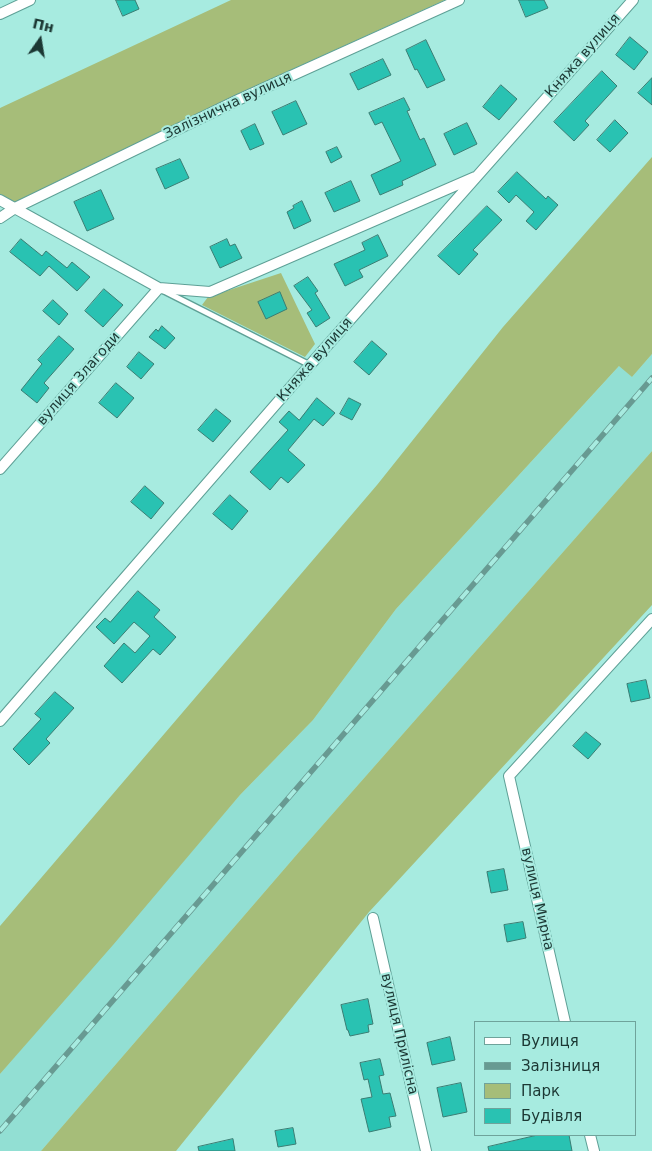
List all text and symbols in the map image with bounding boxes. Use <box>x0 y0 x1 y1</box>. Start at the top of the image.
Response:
street label: Княжа вулиця <box>542 11 624 101</box>
north arrow <box>15 15 65 65</box>
text: Пн <box>31 15 56 36</box>
street label: Залізнична вулиця <box>161 69 295 143</box>
street label: Княжа вулиця <box>274 315 356 405</box>
street label: вулиця Злагоди <box>34 329 124 429</box>
street label: вулиця Мирна <box>517 846 557 952</box>
street label: вулиця Прилісна <box>377 972 421 1096</box>
legend <box>474 1021 637 1136</box>
text: Вулиця <box>521 1032 579 1050</box>
text: Залізниця <box>521 1057 600 1075</box>
text: Парк <box>521 1082 560 1100</box>
text: Будівля <box>521 1107 582 1125</box>

